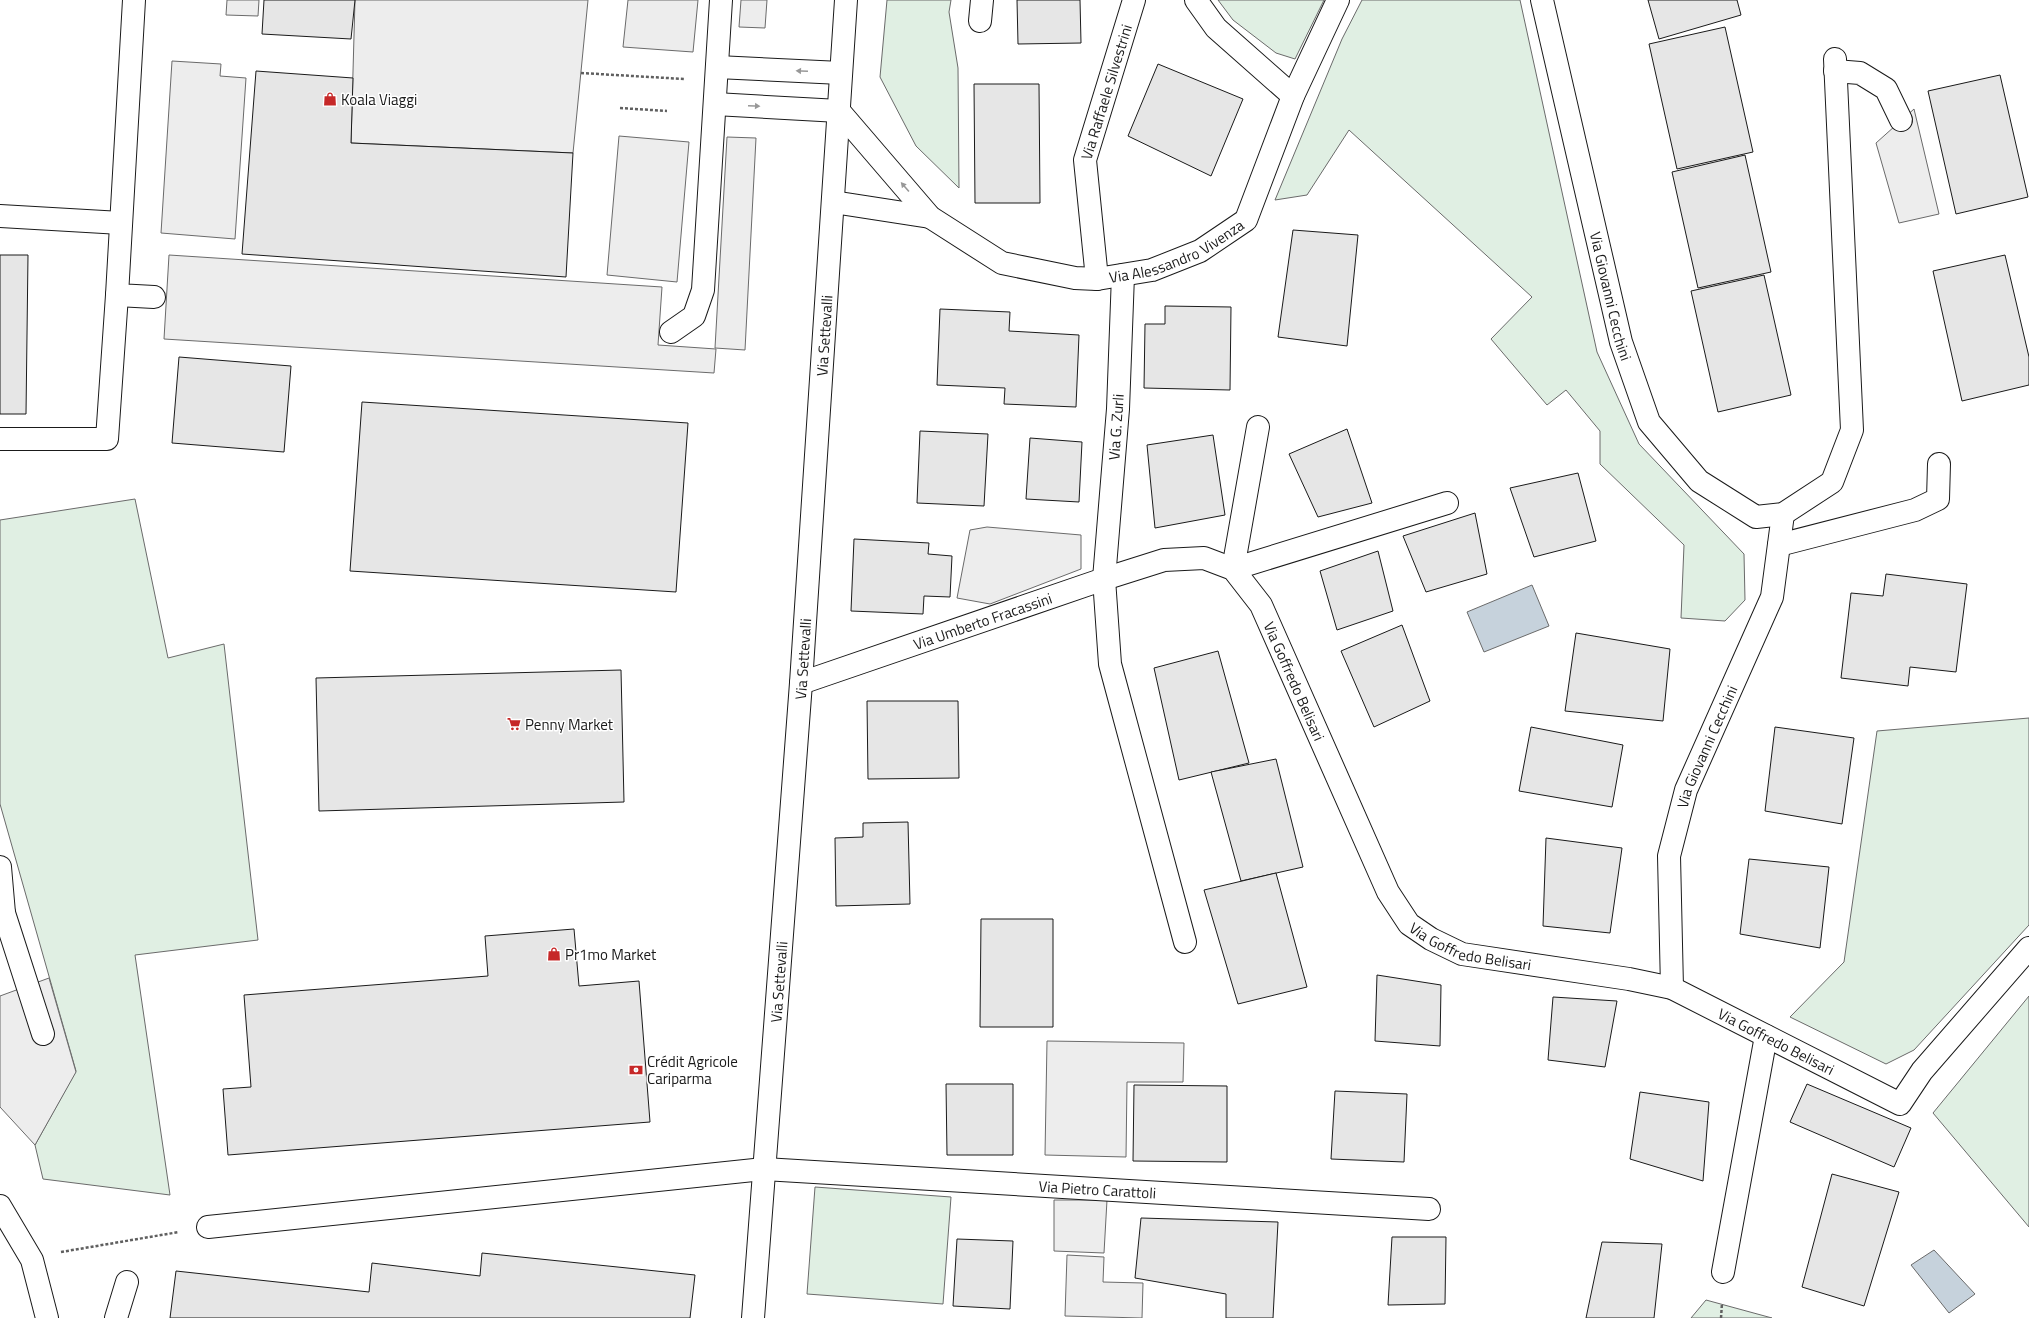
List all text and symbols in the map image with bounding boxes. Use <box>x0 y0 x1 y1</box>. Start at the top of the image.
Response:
street label: Via Raffaele Silvestrini <box>1074 21 1138 162</box>
one-way arrow <box>795 68 808 74</box>
place label: Koala Viaggi <box>341 88 417 111</box>
shop icon: Koala Viaggi <box>322 91 338 107</box>
one-way arrow <box>748 103 760 110</box>
one-way arrow <box>900 182 909 192</box>
street label: Via Alessandro Vivenza <box>1107 213 1249 288</box>
street label: Via Giovanni Cecchini <box>1584 229 1638 364</box>
street label: Via Settevalli <box>810 294 838 377</box>
street label: Via G. Zurli <box>1102 393 1130 461</box>
street label: Via Umberto Fracassini <box>910 586 1055 655</box>
street label: Via Settevalli <box>788 618 817 700</box>
street label: Via Goffredo Belisari <box>1258 618 1331 744</box>
street label: Via Giovanni Cecchini <box>1670 681 1743 810</box>
place label: Penny Market <box>525 713 614 736</box>
supermarket icon: Penny Market <box>506 716 522 732</box>
street label: Via Goffredo Belisari <box>1405 916 1533 976</box>
street label: Via Settevalli <box>764 941 793 1023</box>
place label: Pr1mo Market <box>565 943 657 966</box>
shop icon: Pr1mo Market <box>546 946 562 962</box>
street label: Via Goffredo Belisari <box>1714 1002 1839 1080</box>
place label: Crédit Agricole Cariparma <box>647 1050 738 1090</box>
bank icon: Crédit Agricole Cariparma <box>628 1062 644 1078</box>
street label: Via Pietro Carattoli <box>1038 1174 1157 1204</box>

